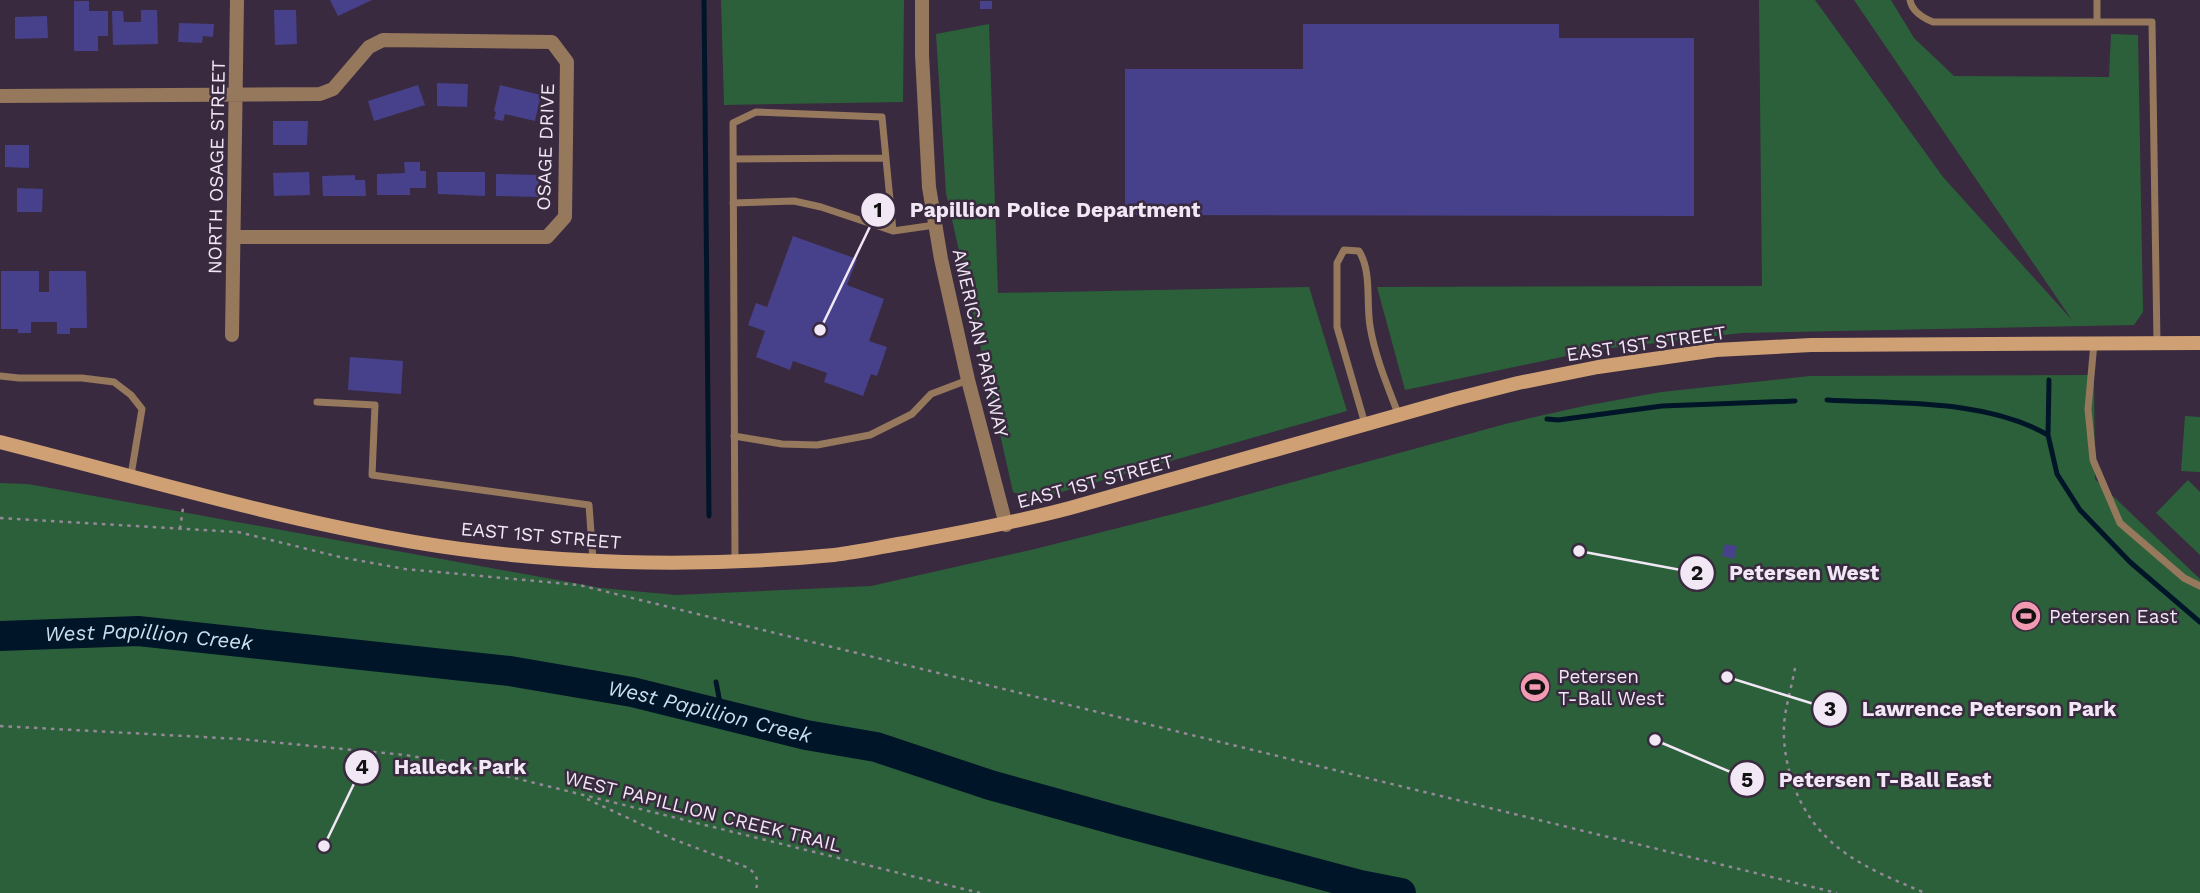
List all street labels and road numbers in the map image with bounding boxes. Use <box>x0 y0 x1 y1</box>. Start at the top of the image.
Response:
street label: NORTH OSAGE STREET <box>203 60 230 274</box>
street label: OSAGE DRIVE <box>532 83 559 211</box>
street label: AMERICAN PARKWAY <box>948 246 1013 440</box>
street label: EAST 1ST STREET <box>1565 321 1727 366</box>
street label: EAST 1ST STREET <box>1014 450 1176 513</box>
street label: EAST 1ST STREET <box>460 517 622 554</box>
street label: WEST PAPILLION CREEK TRAIL <box>562 766 844 857</box>

